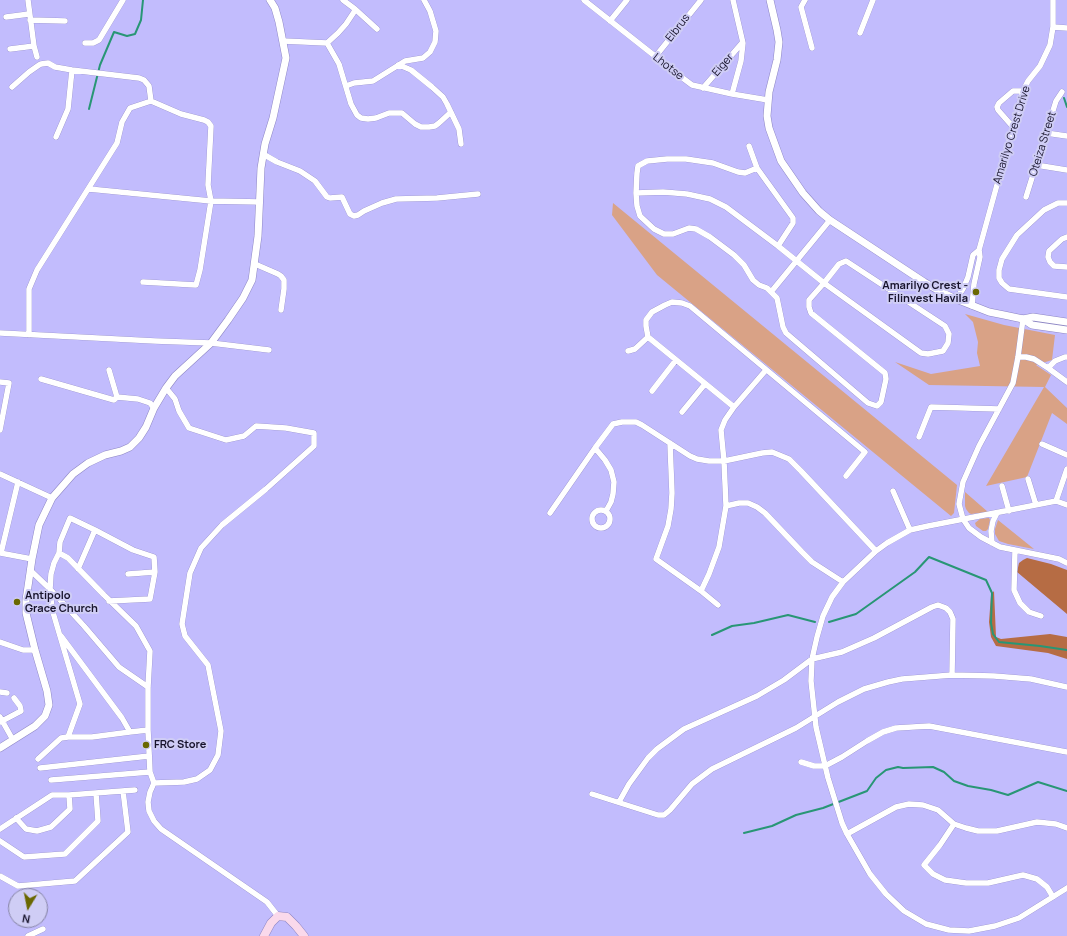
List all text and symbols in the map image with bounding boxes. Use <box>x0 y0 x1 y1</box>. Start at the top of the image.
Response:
street label: Elbrus <box>663 11 693 45</box>
street label: Lhotse <box>650 51 686 83</box>
street label: Eiger <box>710 51 736 79</box>
street label: Amarilyo Crest Drive <box>991 84 1033 186</box>
street label: Oteiza Street <box>1027 110 1059 178</box>
place label: Amarilyo Crest - Filinvest Havila <box>882 279 968 305</box>
marker: Amarilyo Crest - Filinvest Havila <box>971 287 981 297</box>
place label: Antipolo Grace Church <box>25 589 98 615</box>
marker: Antipolo Grace Church <box>12 597 22 607</box>
place label: FRC Store <box>154 738 206 752</box>
marker: FRC Store <box>141 740 151 750</box>
north arrow <box>8 888 48 928</box>
text: N <box>21 911 31 927</box>

